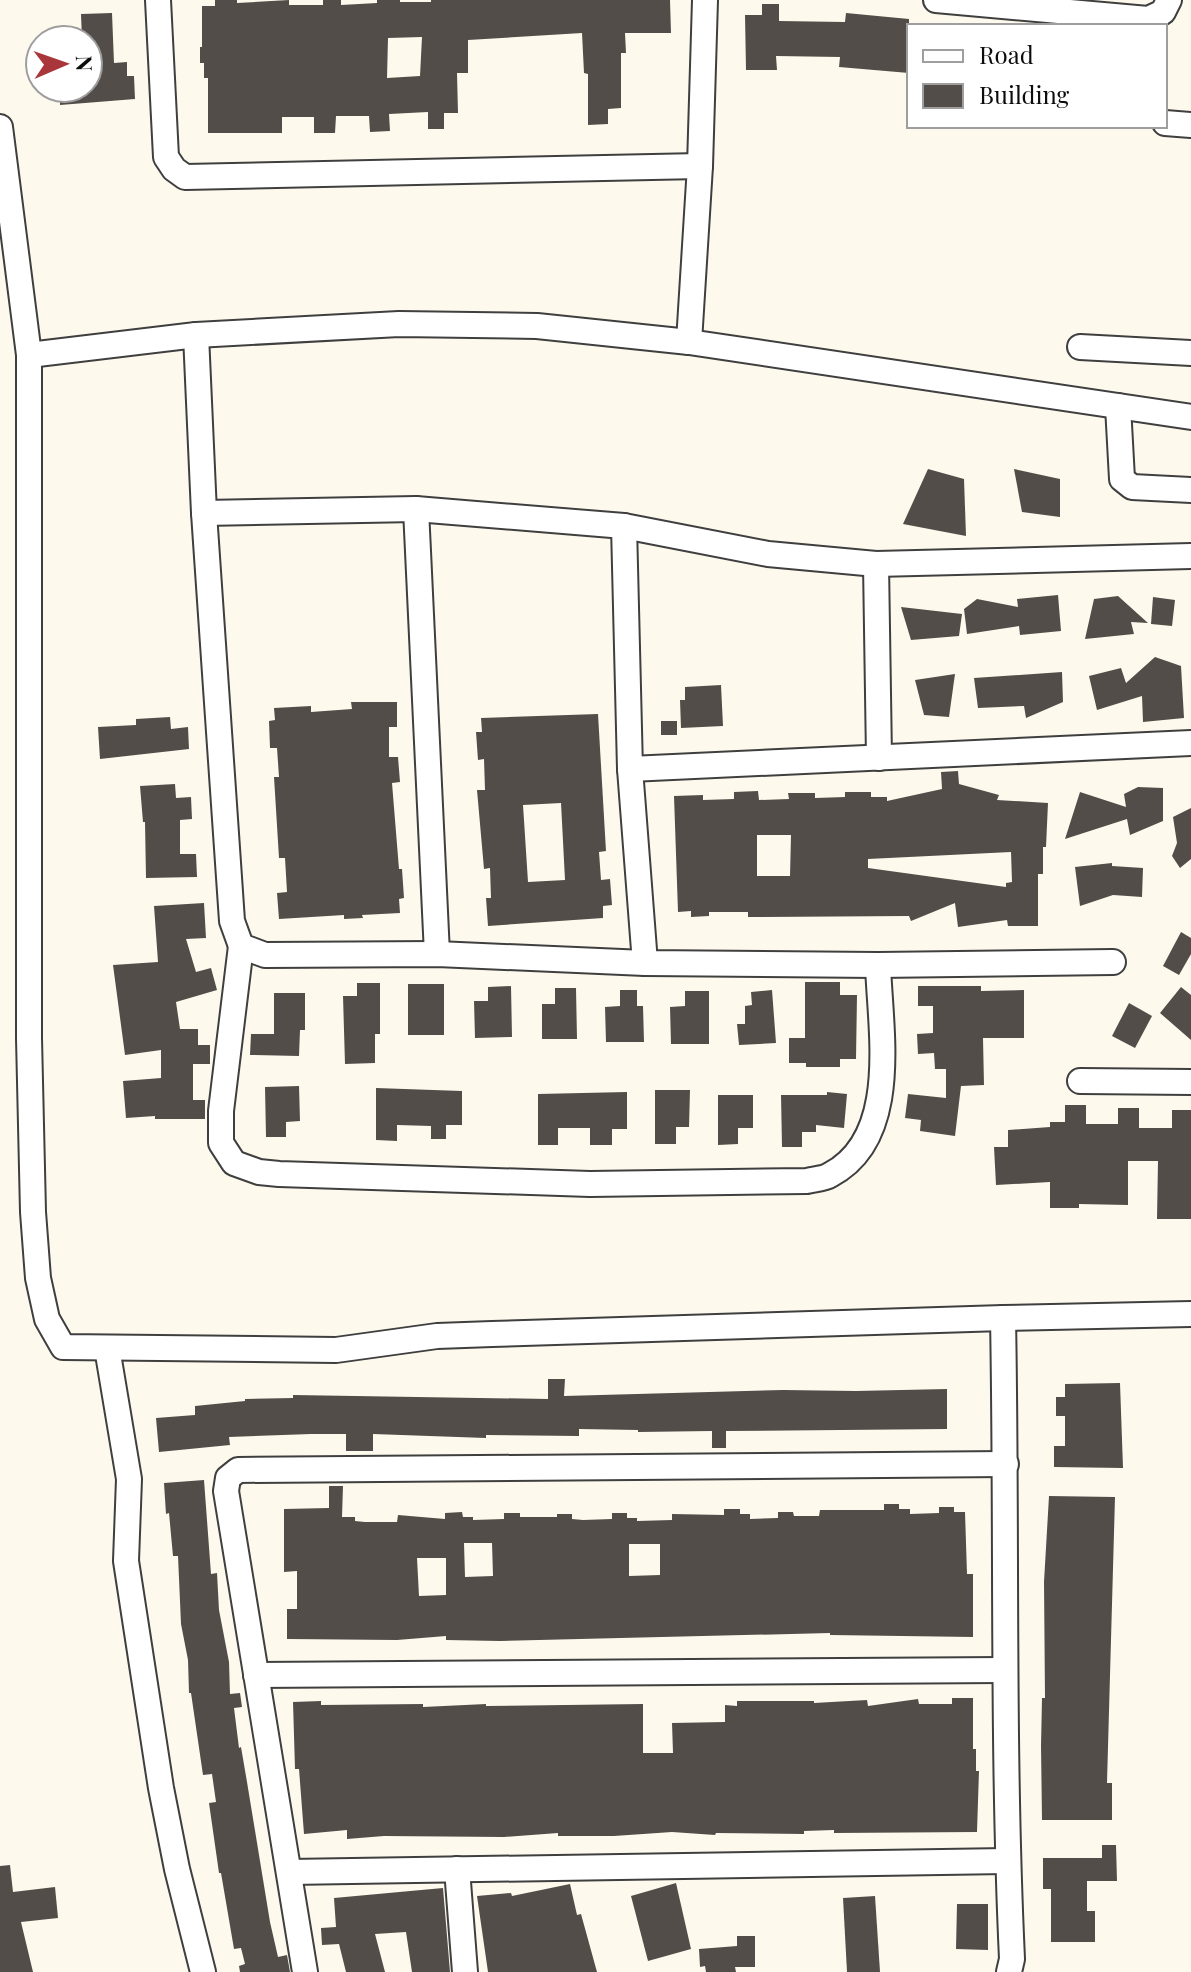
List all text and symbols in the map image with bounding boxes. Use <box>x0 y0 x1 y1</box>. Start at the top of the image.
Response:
north arrow <box>24 24 104 104</box>
legend <box>907 24 1167 128</box>
text: Road <box>979 38 1034 70</box>
text: N <box>70 55 100 72</box>
text: Building <box>979 78 1070 110</box>

